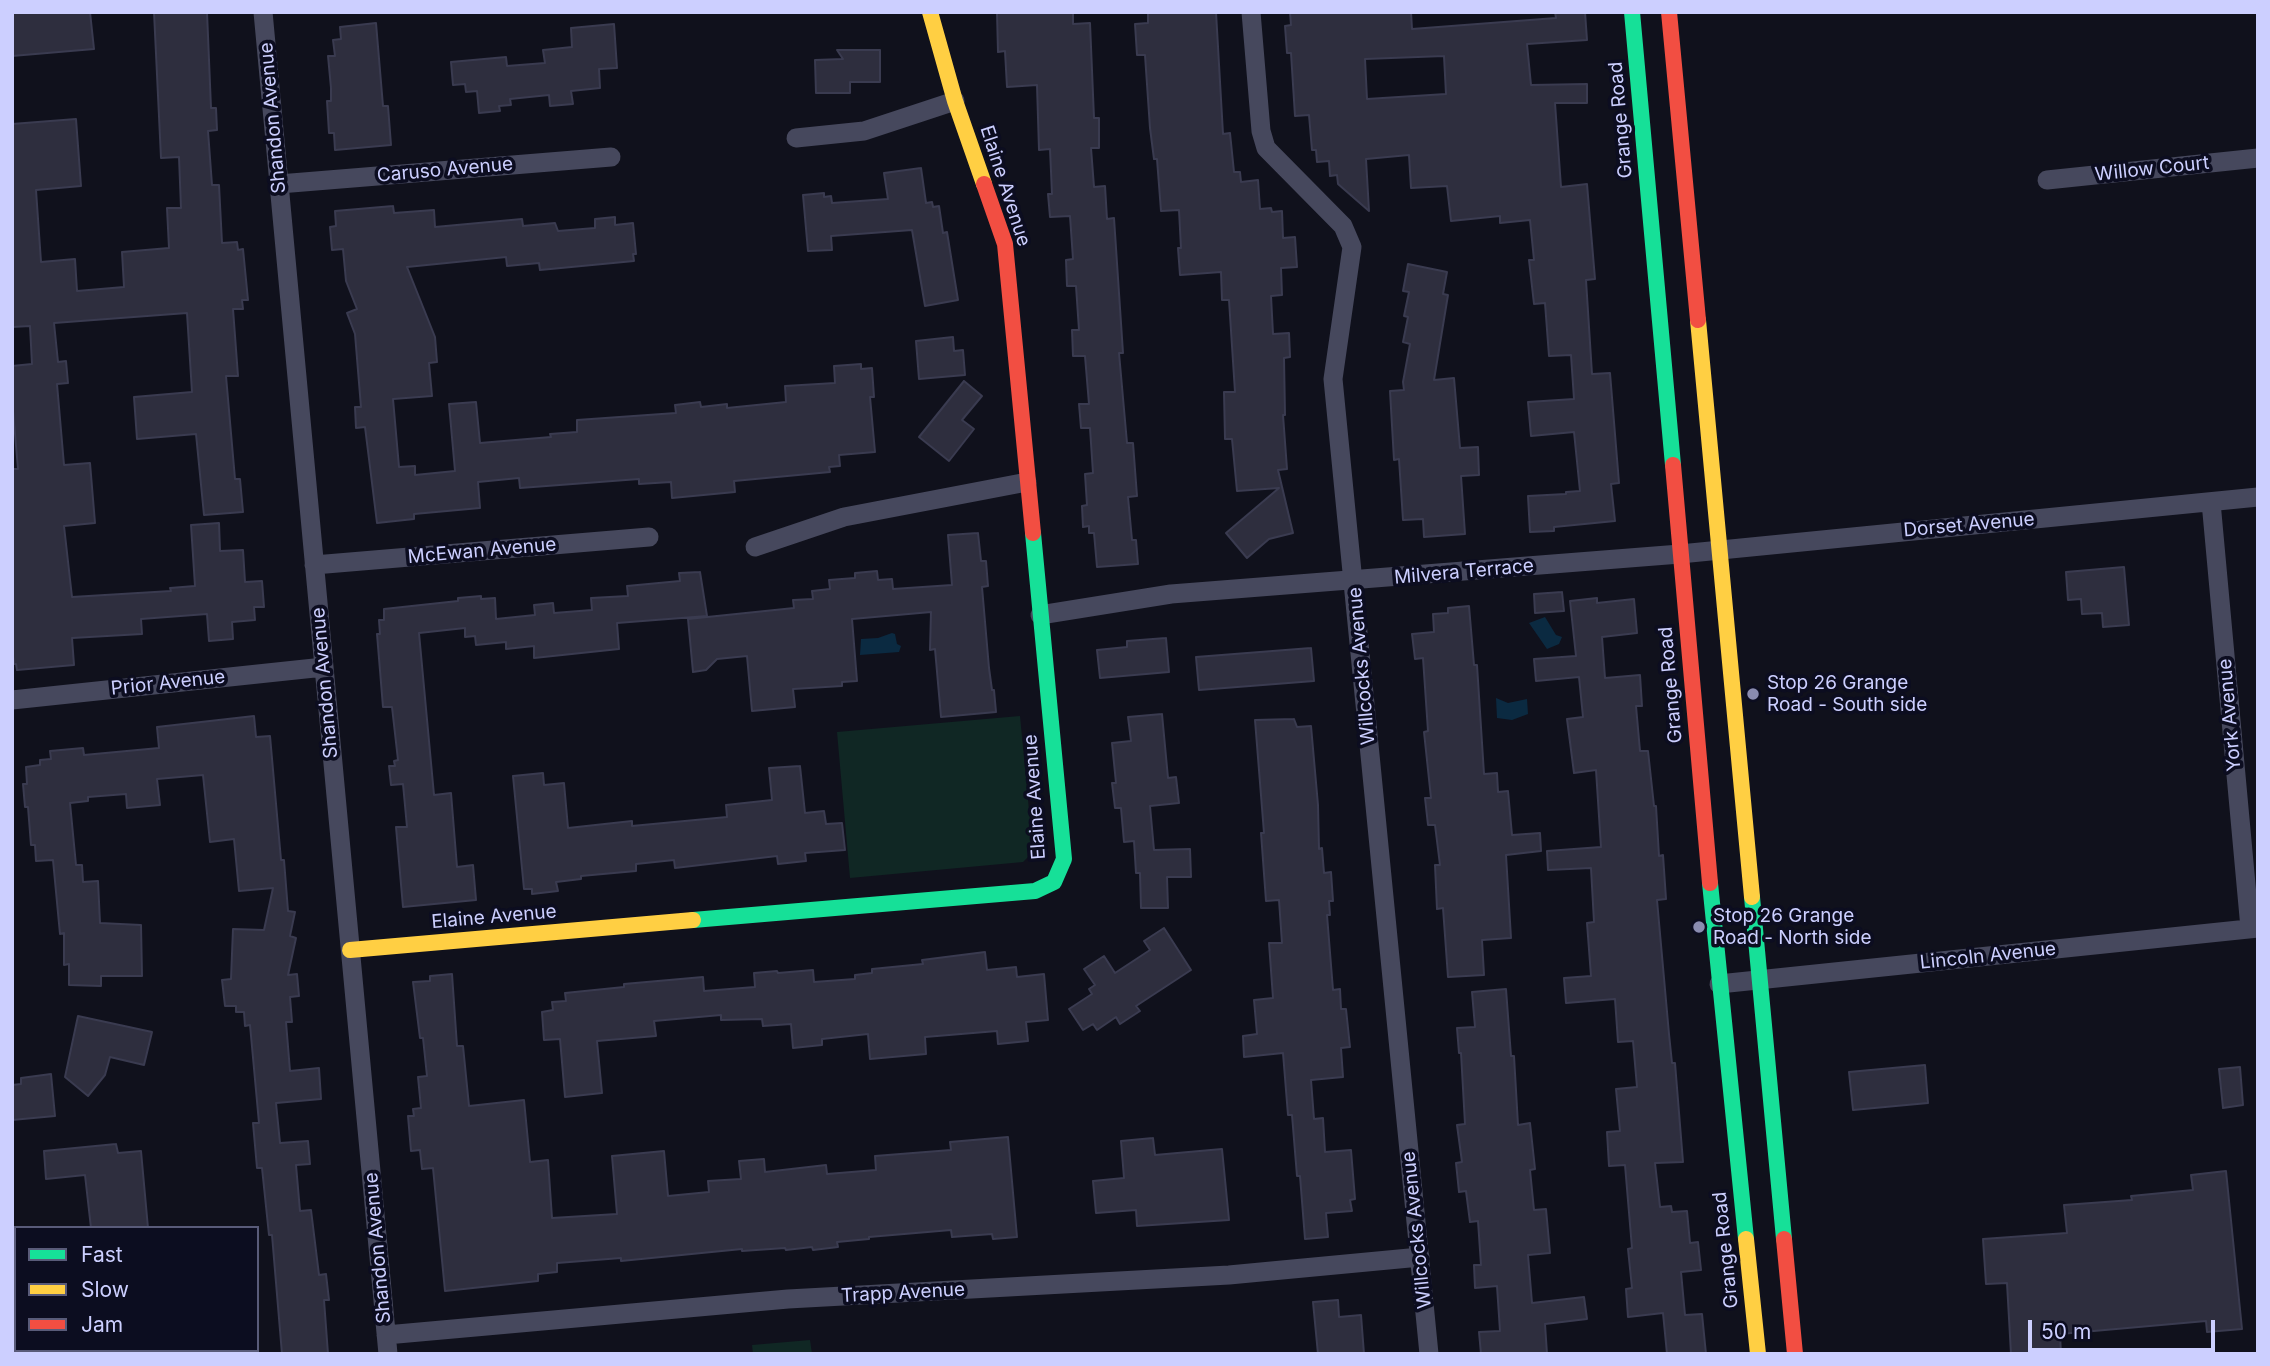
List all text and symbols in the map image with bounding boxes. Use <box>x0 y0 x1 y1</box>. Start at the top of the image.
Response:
street label: Shandon Avenue <box>255 41 291 195</box>
street label: Grange Road <box>1605 61 1637 179</box>
street label: Elaine Avenue <box>975 123 1035 249</box>
street label: Willow Court <box>2094 152 2210 186</box>
street label: Caruso Avenue <box>376 153 514 187</box>
street label: Dorset Avenue <box>1902 508 2036 542</box>
street label: McEwan Avenue <box>407 533 557 569</box>
street label: Milvera Terrace <box>1393 555 1535 589</box>
street label: Willcocks Avenue <box>1344 586 1380 746</box>
street label: Shandon Avenue <box>307 606 343 760</box>
street label: Grange Road <box>1655 626 1687 744</box>
street label: York Avenue <box>2214 658 2246 772</box>
street label: Prior Avenue <box>110 666 226 700</box>
place label: Stop 26 Grange Road - South side <box>1767 672 1927 716</box>
marker: Stop 26 Grange Road - South side <box>1745 686 1761 702</box>
street label: Elaine Avenue <box>1019 734 1051 860</box>
street label: Elaine Avenue <box>430 900 558 934</box>
place label: Stop 26 Grange Road - North side <box>1713 905 1872 949</box>
marker: Stop 26 Grange Road - North side <box>1691 919 1707 935</box>
street label: Lincoln Avenue <box>1919 938 2057 974</box>
street label: Willcocks Avenue <box>1397 1150 1437 1310</box>
street label: Shandon Avenue <box>360 1171 396 1325</box>
street label: Grange Road <box>1709 1191 1743 1309</box>
legend <box>14 1226 259 1352</box>
text: Fast <box>81 1242 123 1267</box>
text: Slow <box>81 1277 129 1302</box>
street label: Trapp Avenue <box>840 1278 966 1308</box>
scale bar <box>2032 1306 2219 1350</box>
text: Jam <box>81 1312 123 1337</box>
text: 50 m <box>2041 1319 2091 1344</box>

